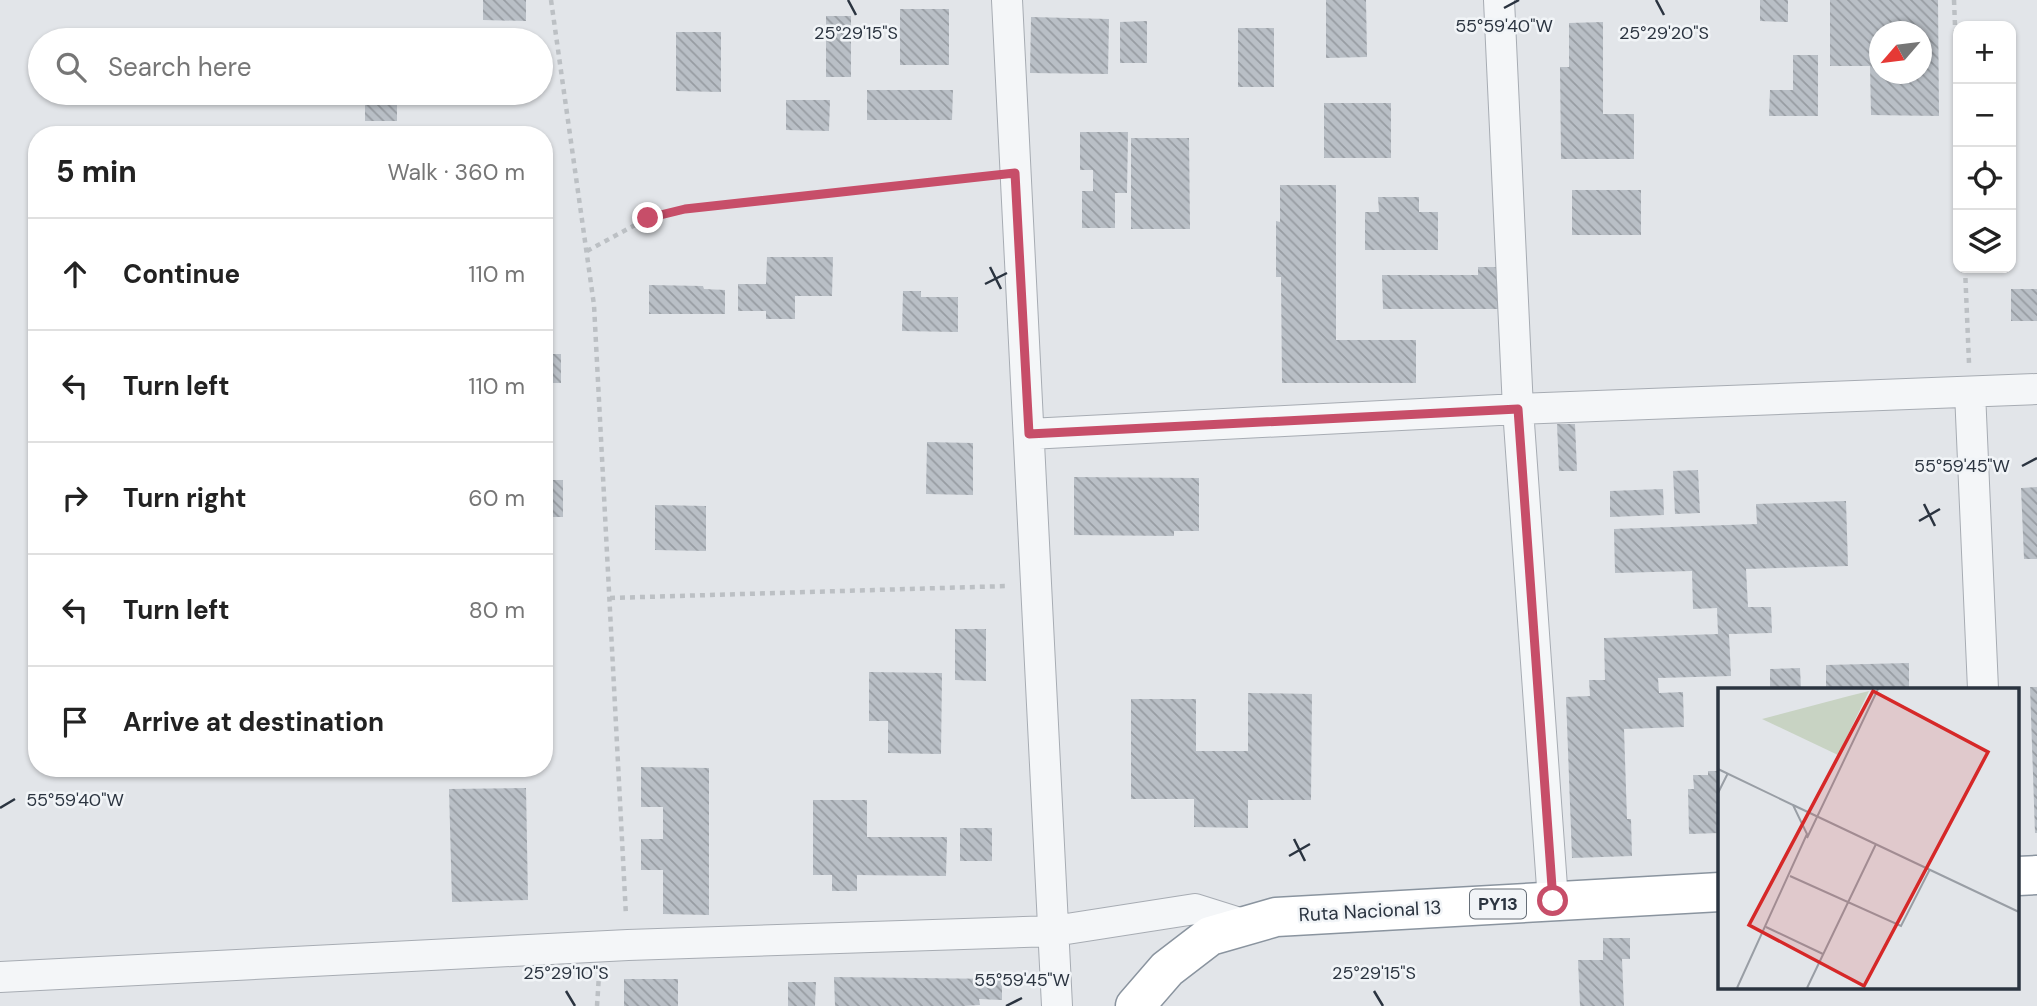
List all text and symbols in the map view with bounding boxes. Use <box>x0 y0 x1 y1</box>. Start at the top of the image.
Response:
text: 55°59'40"W <box>1455 14 1553 38</box>
text: 25°29'15"S <box>814 21 898 45</box>
text: 25°29'20"S <box>1619 21 1709 45</box>
north arrow <box>1869 21 1932 84</box>
map controls <box>1953 21 2016 273</box>
button: + <box>1953 21 2016 84</box>
search box <box>28 28 553 105</box>
icon: search <box>52 48 90 86</box>
text: Search here <box>108 50 251 84</box>
button: − <box>1953 84 2016 147</box>
button: locate <box>1953 147 2016 210</box>
text: 5 min <box>56 152 137 191</box>
text: Walk · 360 m <box>387 157 525 187</box>
route end <box>632 202 663 233</box>
button: layers <box>1953 210 2016 273</box>
icon: ahead <box>56 255 94 293</box>
text: Continue <box>123 257 240 291</box>
text: 110 m <box>468 259 525 289</box>
icon: left <box>56 367 94 405</box>
text: Turn left <box>123 369 230 403</box>
text: 110 m <box>468 371 525 401</box>
text: 55°59'45"W <box>1914 454 2010 478</box>
icon: right <box>56 479 94 517</box>
text: Turn right <box>123 481 247 515</box>
text: 60 m <box>468 483 525 513</box>
icon: left <box>56 591 94 629</box>
text: Turn left <box>123 593 230 627</box>
text: 80 m <box>469 595 525 625</box>
inset map <box>1718 688 2020 988</box>
icon: arrive <box>56 703 94 741</box>
text: Arrive at destination <box>123 705 384 739</box>
text: 55°59'40"W <box>26 788 124 812</box>
route start <box>1537 885 1568 916</box>
road number: PY13 <box>1470 890 1526 918</box>
street label: Ruta Nacional 13 <box>1298 895 1442 927</box>
text: 25°29'10"S <box>523 961 609 985</box>
text: 25°29'15"S <box>1332 961 1416 985</box>
text: 55°59'45"W <box>974 968 1070 992</box>

